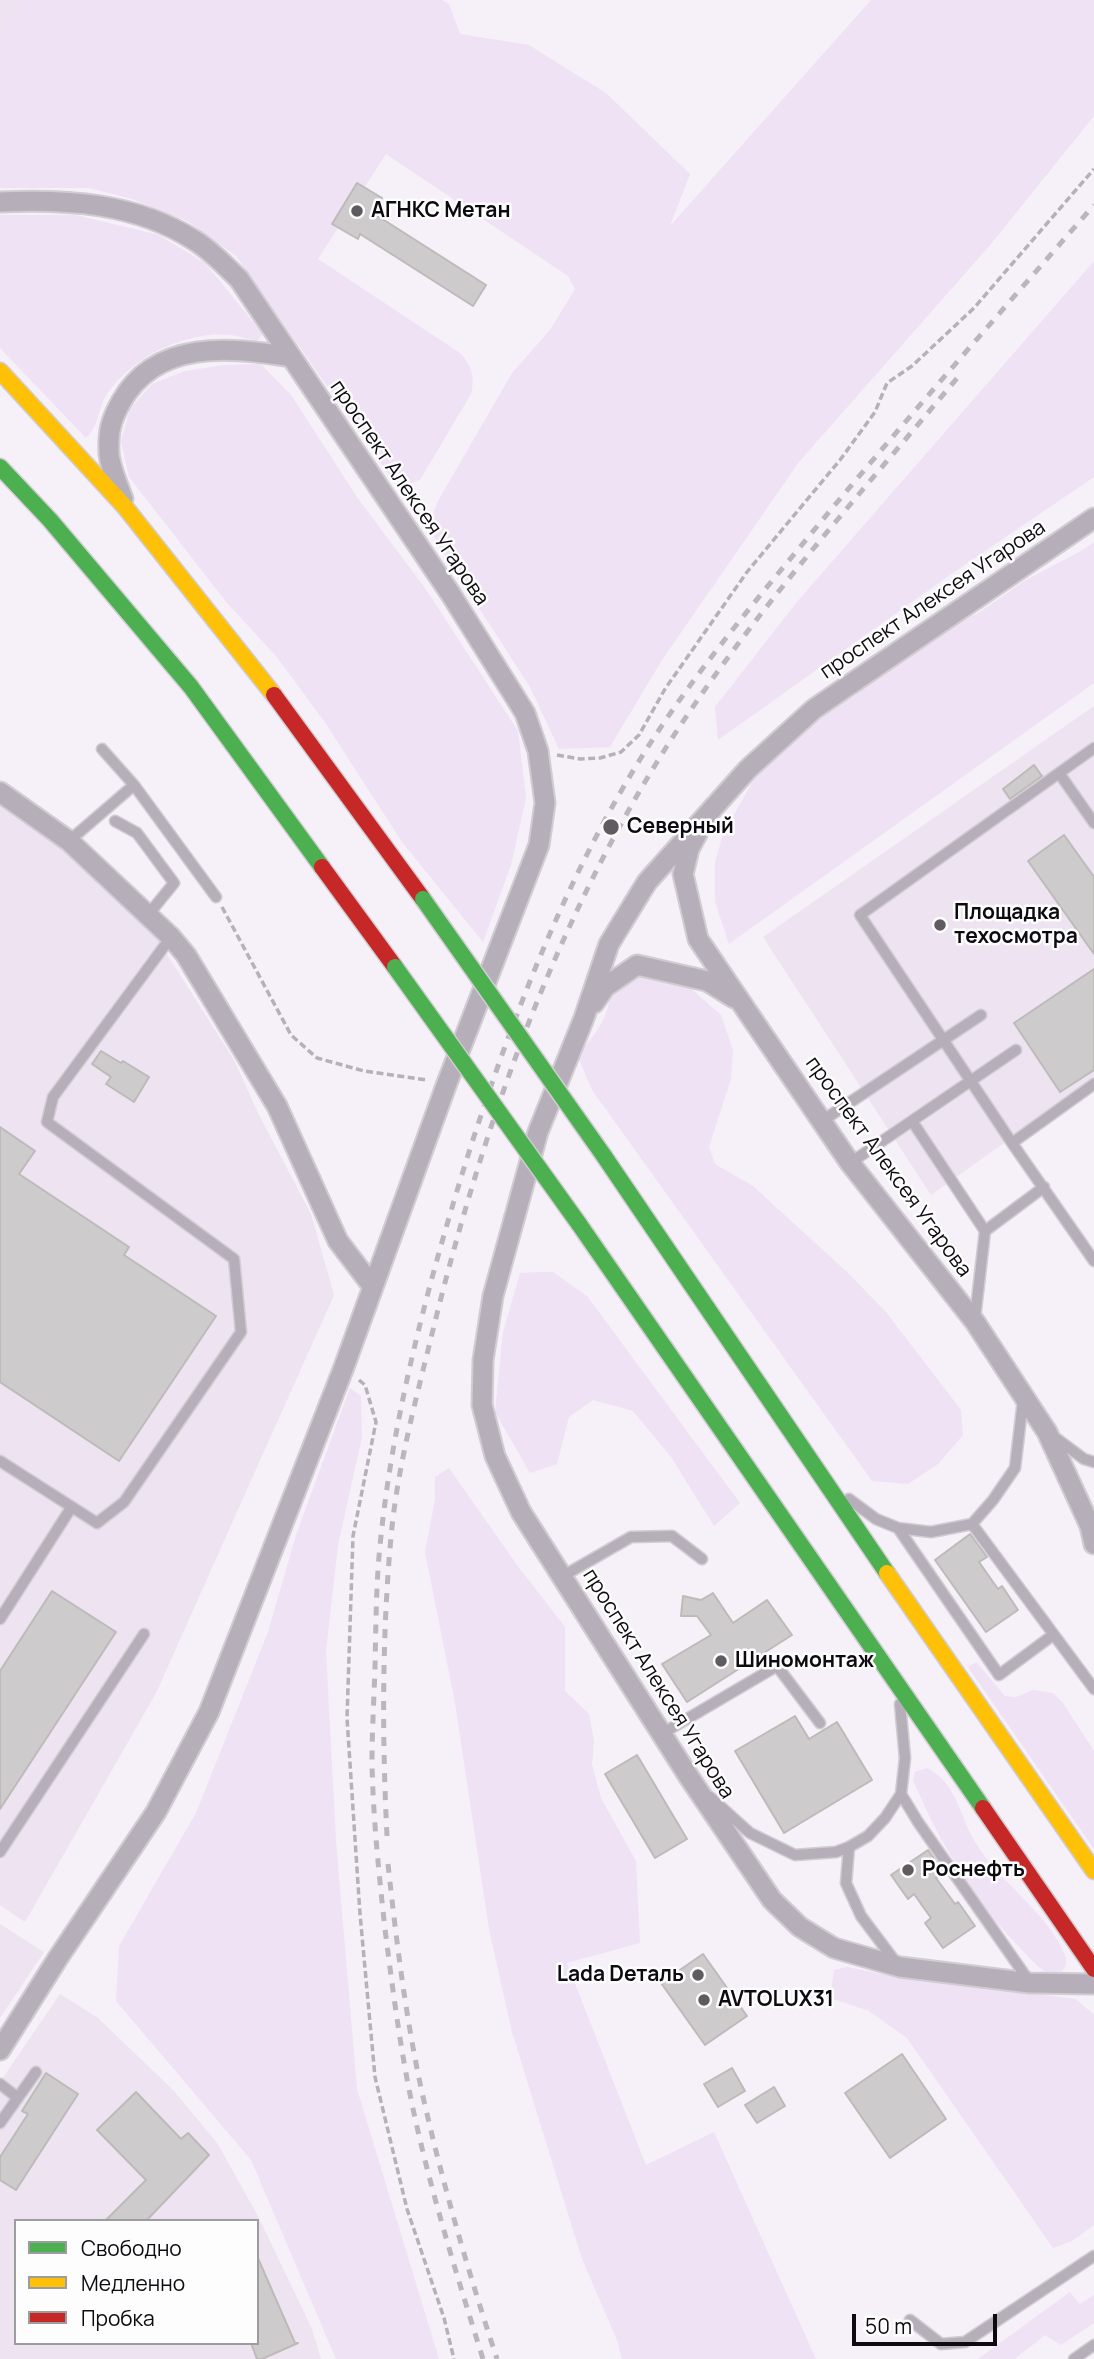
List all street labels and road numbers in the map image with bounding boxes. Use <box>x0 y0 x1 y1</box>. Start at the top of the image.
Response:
street label: проспект Алексея Угарова <box>324 376 494 610</box>
street label: проспект Алексея Угарова <box>816 515 1050 685</box>
street label: проспект Алексея Угарова <box>800 1052 976 1282</box>
street label: проспект Алексея Угарова <box>577 1564 739 1804</box>

